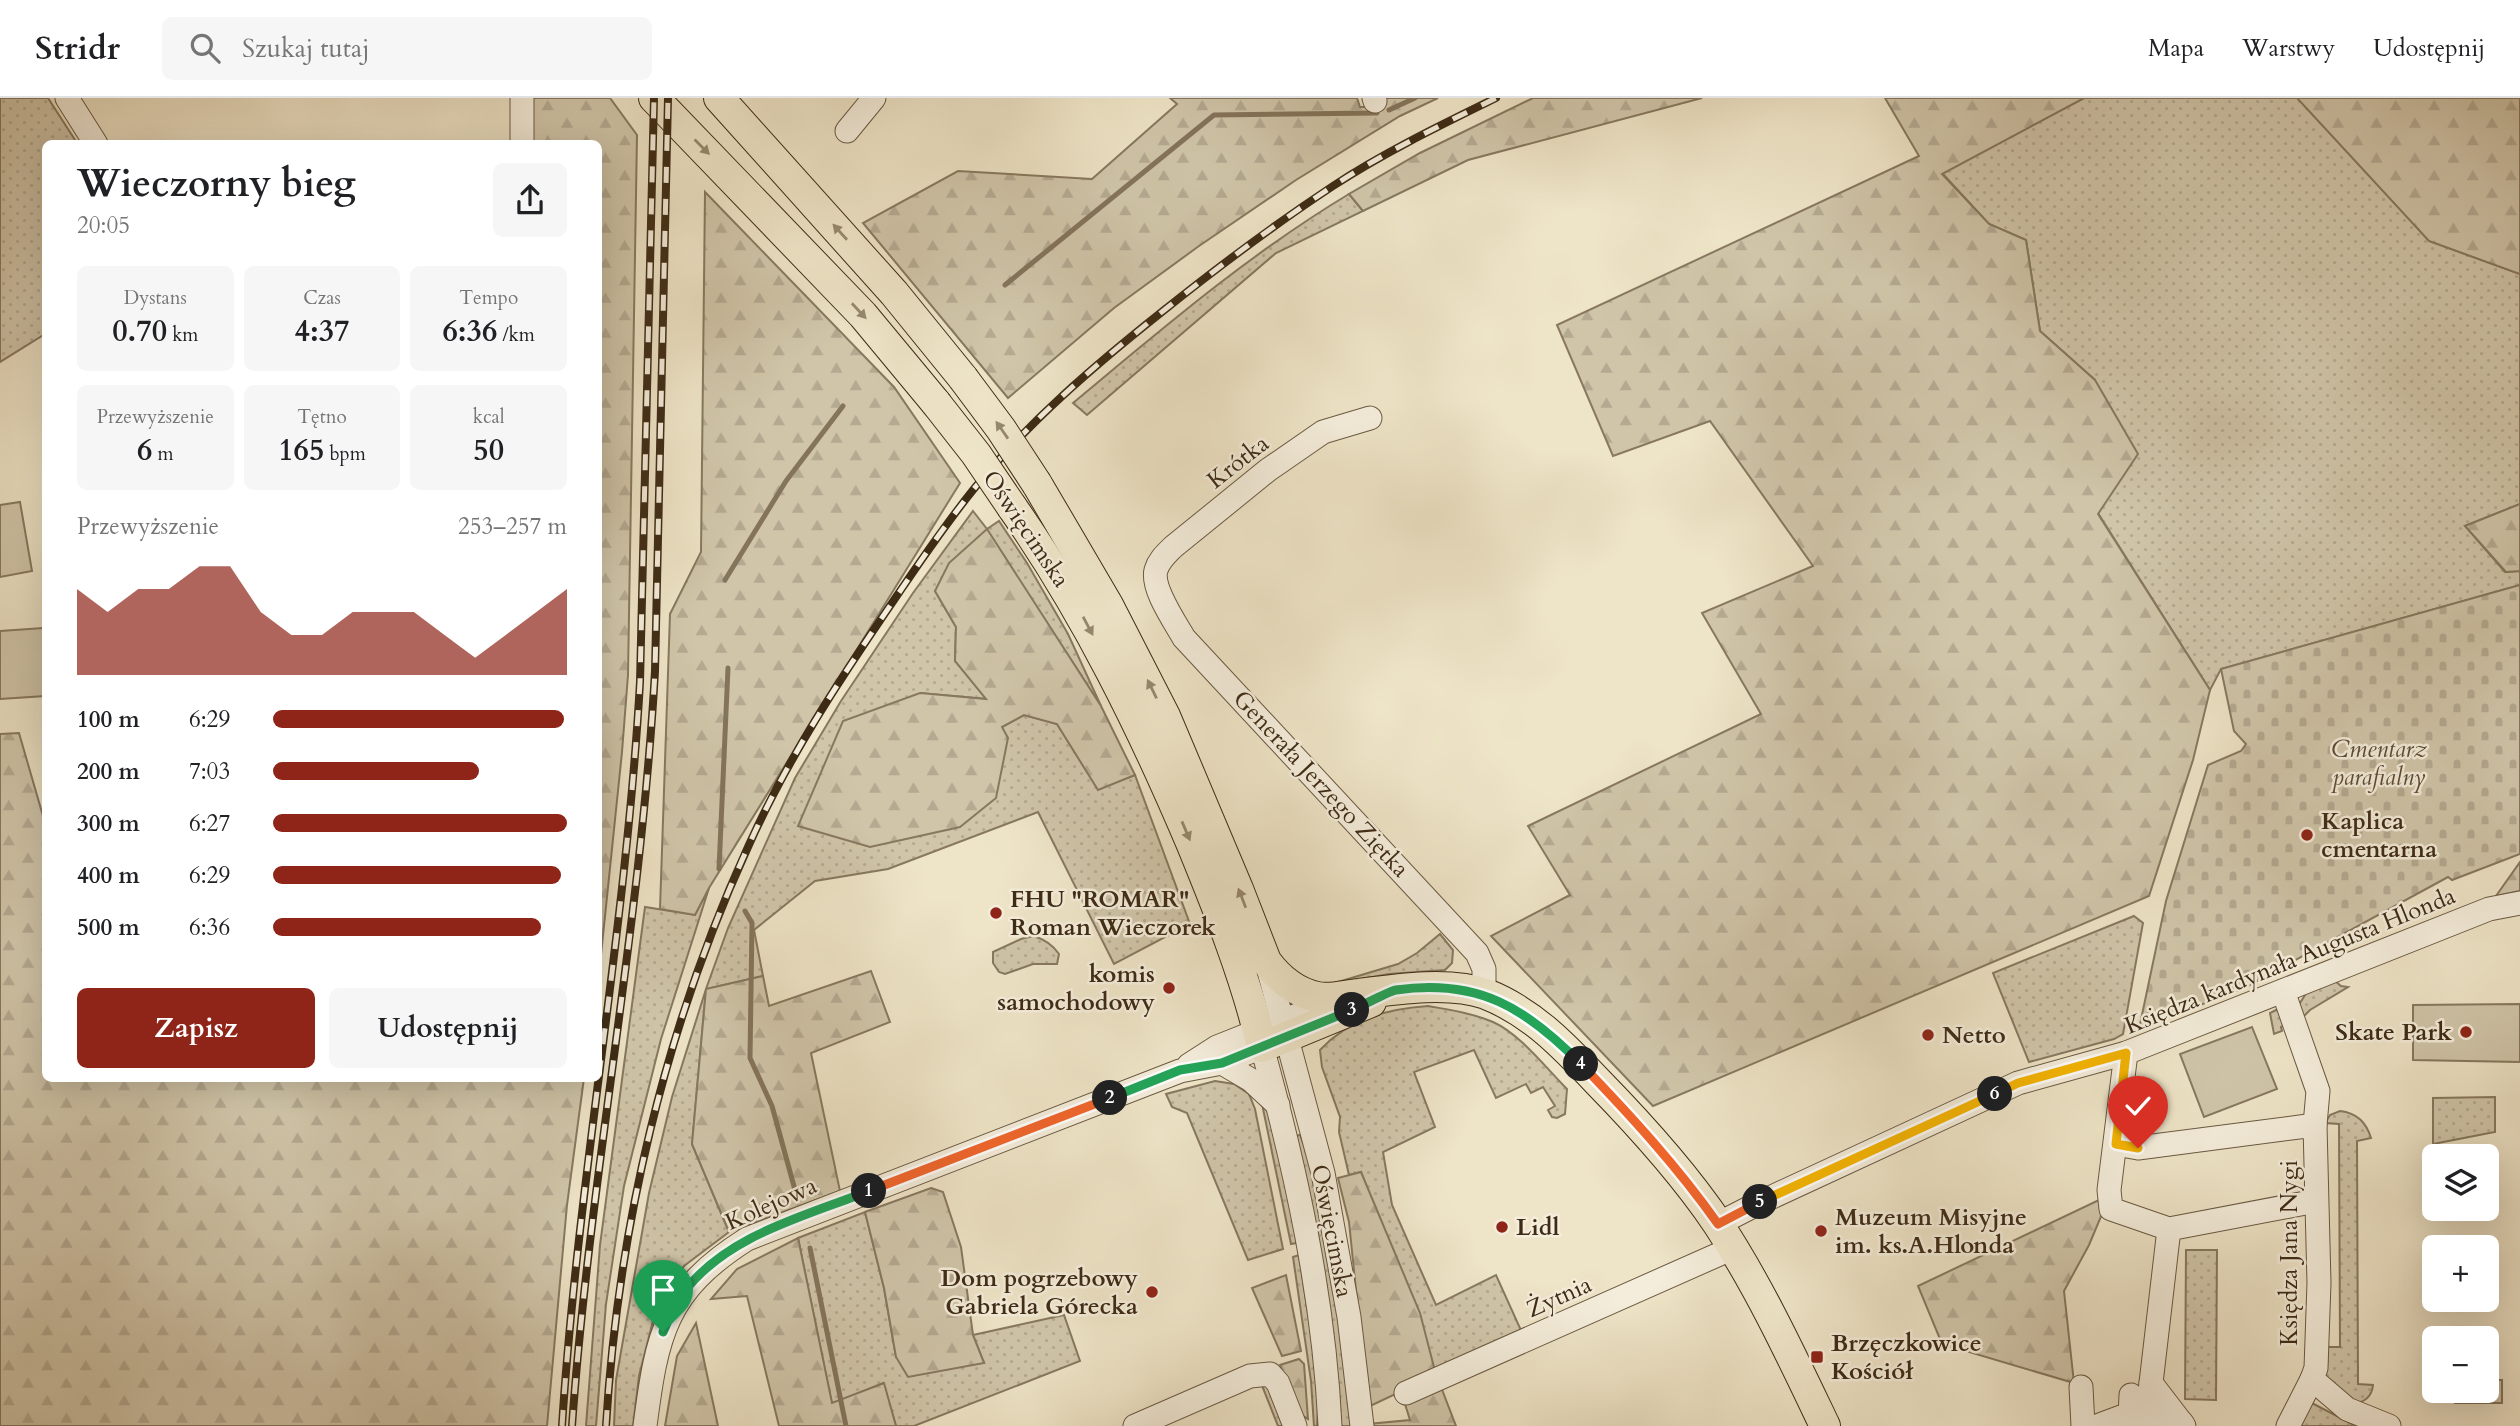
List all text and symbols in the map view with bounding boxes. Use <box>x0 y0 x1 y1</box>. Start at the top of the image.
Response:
search box <box>162 17 652 80</box>
text: Stridr <box>35 26 120 71</box>
icon: search <box>186 29 224 67</box>
text: Szukaj tutaj <box>242 31 370 66</box>
text: Mapa <box>2148 32 2204 65</box>
text: Warstwy <box>2242 32 2335 65</box>
text: Udostępnij <box>2373 32 2485 65</box>
one-way arrow <box>693 138 710 155</box>
text: Wieczorny bieg <box>77 158 356 210</box>
button: share <box>493 163 567 237</box>
text: 20:05 <box>77 210 130 241</box>
one-way arrow <box>832 224 848 241</box>
text: Dystans <box>124 285 187 311</box>
text: Czas <box>303 285 341 311</box>
text: Tempo <box>459 285 518 311</box>
one-way arrow <box>850 302 866 319</box>
text: 0.70 <box>112 311 167 352</box>
text: 4:37 <box>295 311 349 352</box>
text: 6:36 <box>443 311 497 352</box>
text: km <box>167 322 198 348</box>
text: /km <box>497 322 535 348</box>
text: Przewyższenie <box>97 404 214 430</box>
text: Tętno <box>297 404 347 430</box>
text: kcal <box>473 404 505 430</box>
one-way arrow <box>995 421 1009 439</box>
street label: Krótka <box>1200 427 1276 497</box>
text: 6 <box>137 430 152 471</box>
text: 165 <box>278 430 324 471</box>
text: 50 <box>473 430 504 471</box>
text: m <box>152 441 174 467</box>
text: bpm <box>324 441 366 467</box>
street label: Oświęcimska <box>975 464 1078 595</box>
text: Przewyższenie <box>77 511 219 542</box>
text: 253–257 m <box>458 511 567 542</box>
one-way arrow <box>1082 616 1094 636</box>
one-way arrow <box>1146 678 1157 699</box>
street label: Generała Jerzego Ziętka <box>1225 683 1417 885</box>
text: 100 m <box>77 704 140 735</box>
text: 6:29 <box>189 704 230 735</box>
park label: Cmentarz parafialny <box>2330 733 2428 794</box>
text: 200 m <box>77 756 140 787</box>
text: 7:03 <box>189 756 230 787</box>
place label: Kaplica cmentarna <box>2321 805 2437 866</box>
text: 300 m <box>77 808 140 839</box>
text: 6:27 <box>189 808 230 839</box>
one-way arrow <box>1181 821 1192 842</box>
marker: Kaplica cmentarna <box>2299 827 2315 843</box>
text: 400 m <box>77 860 140 891</box>
text: 6:29 <box>189 860 230 891</box>
street label: Księdza kardynała Augusta Hlonda <box>2120 879 2461 1043</box>
place label: FHU "ROMAR" Roman Wieczorek <box>1010 883 1216 944</box>
one-way arrow <box>1236 887 1247 908</box>
marker: FHU "ROMAR" Roman Wieczorek <box>988 905 1004 921</box>
text: 500 m <box>77 912 140 943</box>
text: 6:36 <box>189 912 230 943</box>
place label: komis samochodowy <box>997 958 1155 1019</box>
marker: komis samochodowy <box>1161 980 1177 996</box>
button: Zapisz <box>77 988 315 1068</box>
button: Udostępnij <box>329 988 567 1068</box>
pin: 3 <box>1334 992 1370 1028</box>
text: 3 <box>1347 996 1356 1022</box>
place label: Skate Park <box>2335 1016 2452 1049</box>
place label: Netto <box>1942 1019 2006 1052</box>
marker: Skate Park <box>2458 1024 2474 1040</box>
marker: Netto <box>1920 1027 1936 1043</box>
pin: 4 <box>1564 1046 1598 1082</box>
text: 4 <box>1576 1050 1585 1076</box>
pin: 6 <box>1978 1076 2012 1112</box>
pin <box>2108 1076 2168 1148</box>
pin: 2 <box>1092 1080 1128 1116</box>
text: 6 <box>1990 1080 1999 1106</box>
text: 2 <box>1105 1084 1114 1110</box>
icon: check <box>2119 1087 2157 1125</box>
map controls <box>2422 1144 2499 1403</box>
button: layers <box>2422 1144 2499 1221</box>
street label: Księdza Jana Nygi <box>2273 1160 2306 1346</box>
street label: Oświęcimska <box>1303 1162 1361 1301</box>
street label: Kolejowa <box>720 1169 823 1239</box>
pin: 1 <box>852 1174 886 1208</box>
text: 1 <box>864 1177 873 1203</box>
pin: 5 <box>1742 1184 1778 1220</box>
text: 5 <box>1755 1188 1764 1214</box>
place label: Muzeum Misyjne im. ks.A.Hlonda <box>1835 1201 2027 1262</box>
place label: Lidl <box>1516 1211 1560 1244</box>
marker: Lidl <box>1494 1219 1510 1235</box>
marker: Muzeum Misyjne im. ks.A.Hlonda <box>1813 1223 1829 1239</box>
button: + <box>2422 1235 2499 1312</box>
pin <box>633 1260 693 1332</box>
place label: Dom pogrzebowy Gabriela Górecka <box>941 1262 1138 1323</box>
street label: Żytnia <box>1521 1268 1597 1326</box>
icon: arrive <box>644 1271 682 1309</box>
marker: Dom pogrzebowy Gabriela Górecka <box>1144 1284 1160 1300</box>
button: − <box>2422 1326 2499 1403</box>
place label: Brzęczkowice Kościół <box>1831 1327 1982 1388</box>
marker: Brzęczkowice Kościół <box>1809 1349 1825 1365</box>

